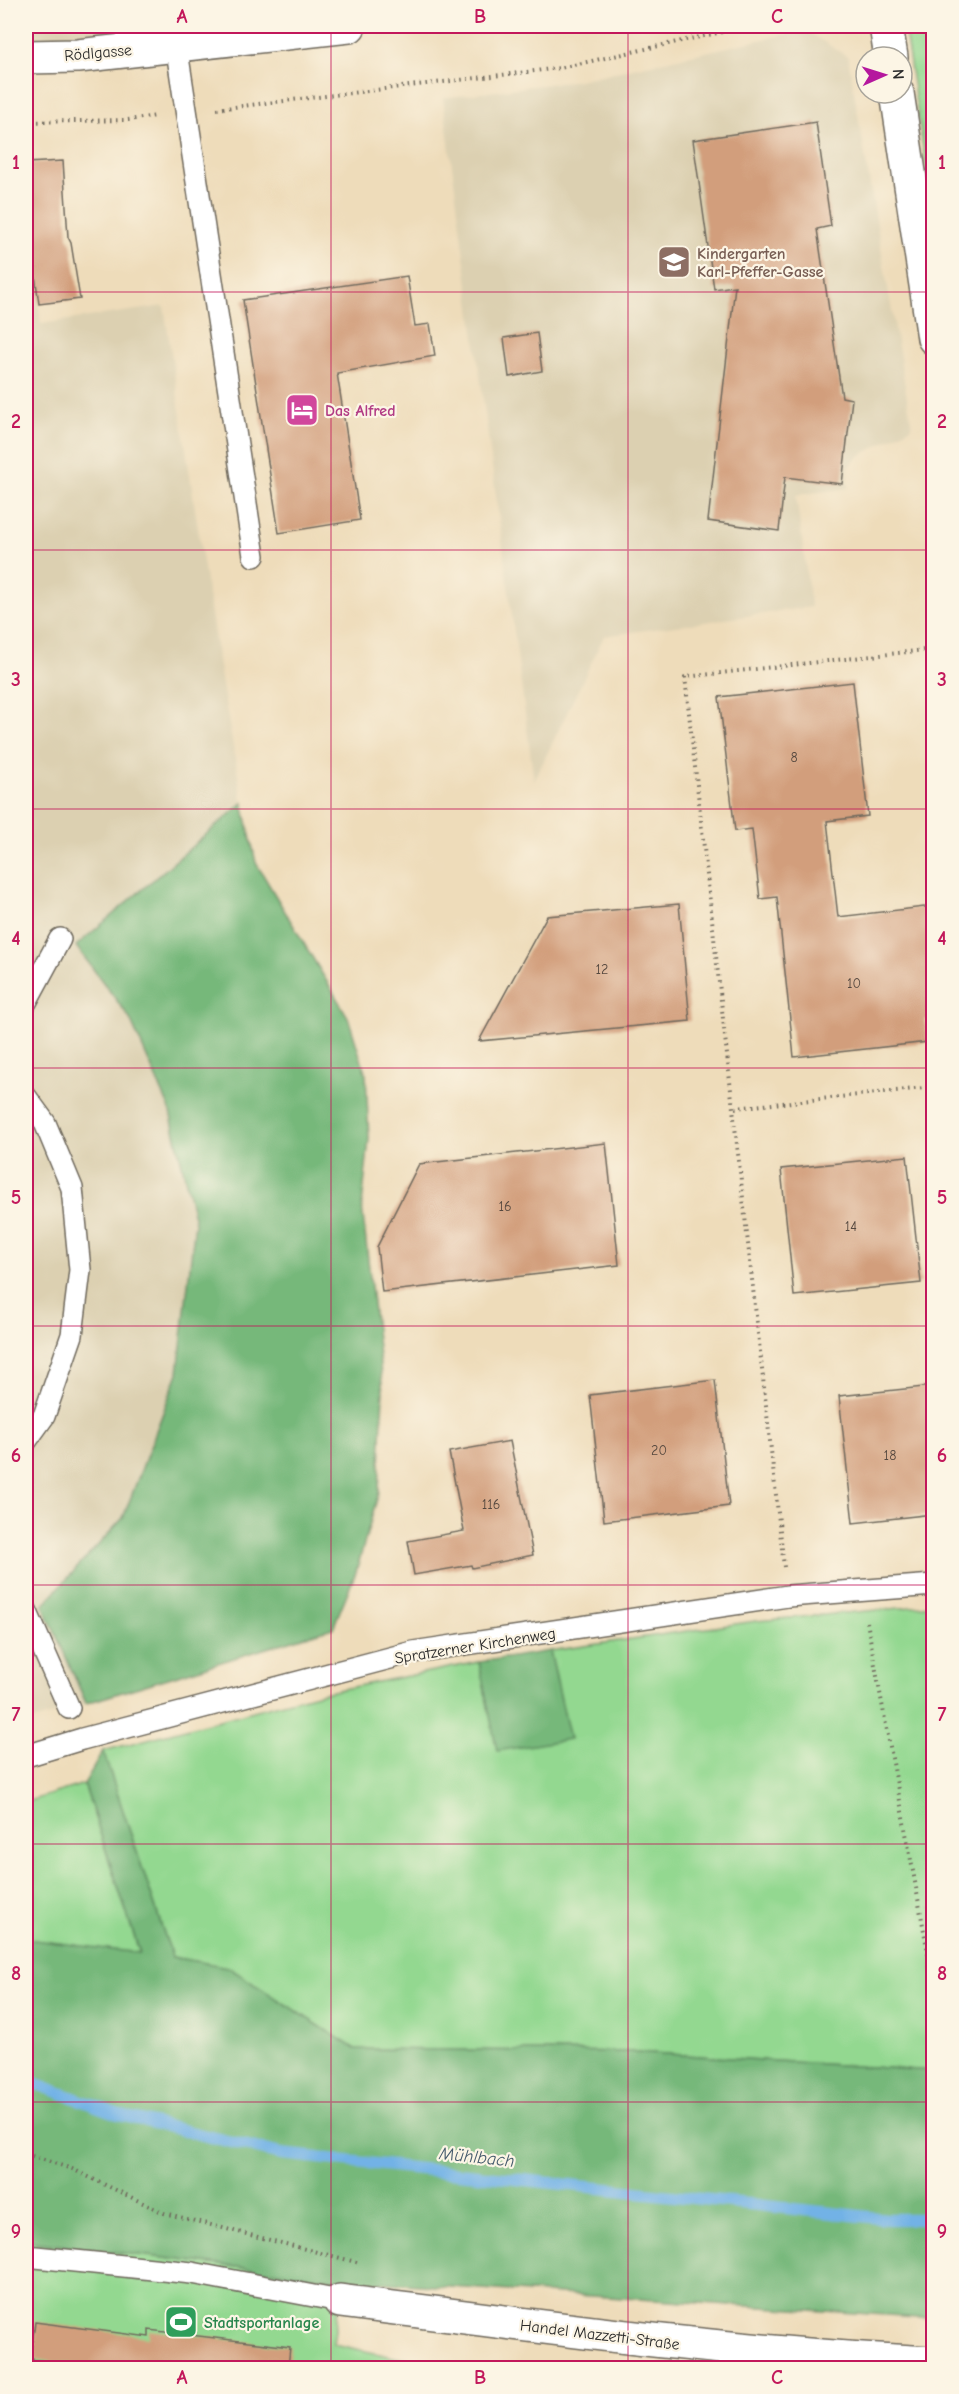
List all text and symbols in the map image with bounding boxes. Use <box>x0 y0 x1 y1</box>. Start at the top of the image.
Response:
text: A <box>176 5 188 28</box>
text: B <box>474 5 486 28</box>
text: C <box>771 5 783 28</box>
street label: Rödlgasse <box>64 41 133 65</box>
north arrow <box>854 45 914 105</box>
text: N <box>889 69 907 80</box>
text: 1 <box>12 151 20 174</box>
text: 1 <box>938 151 946 174</box>
school or university icon: Kindergarten Karl-Pfeffer-Gasse <box>656 244 692 280</box>
place label: Kindergarten Karl-Pfeffer-Gasse <box>697 245 824 281</box>
hotel icon: Das Alfred <box>284 392 320 428</box>
place label: Das Alfred <box>325 402 396 420</box>
text: 2 <box>11 410 21 433</box>
text: 2 <box>937 410 947 433</box>
text: 3 <box>11 668 21 691</box>
text: 3 <box>937 668 947 691</box>
house number: 8 <box>790 749 798 766</box>
text: 4 <box>11 927 21 950</box>
text: 4 <box>937 927 947 950</box>
house number: 12 <box>596 961 608 978</box>
house number: 10 <box>847 975 861 992</box>
text: 5 <box>11 1186 21 1209</box>
text: 5 <box>937 1186 947 1209</box>
house number: 16 <box>498 1198 512 1215</box>
house number: 14 <box>845 1218 857 1235</box>
house number: 20 <box>651 1442 667 1459</box>
text: 6 <box>11 1444 21 1467</box>
text: 6 <box>937 1444 947 1467</box>
house number: 18 <box>884 1447 896 1464</box>
house number: 116 <box>482 1496 500 1513</box>
street label: Spratzerner Kirchenweg <box>393 1624 557 1668</box>
text: 7 <box>12 1703 21 1726</box>
text: 7 <box>938 1703 947 1726</box>
text: 8 <box>11 1962 21 1985</box>
text: 8 <box>937 1962 947 1985</box>
water label: Mühlbach <box>437 2143 516 2172</box>
text: 9 <box>11 2220 21 2243</box>
text: 9 <box>937 2220 947 2243</box>
sports icon: Stadtsportanlage <box>163 2304 199 2340</box>
place label: Stadtsportanlage <box>204 2314 320 2332</box>
street label: Handel Mazzetti-Straße <box>519 2316 681 2354</box>
text: A <box>176 2366 188 2389</box>
text: B <box>474 2366 486 2389</box>
text: C <box>771 2366 783 2389</box>

